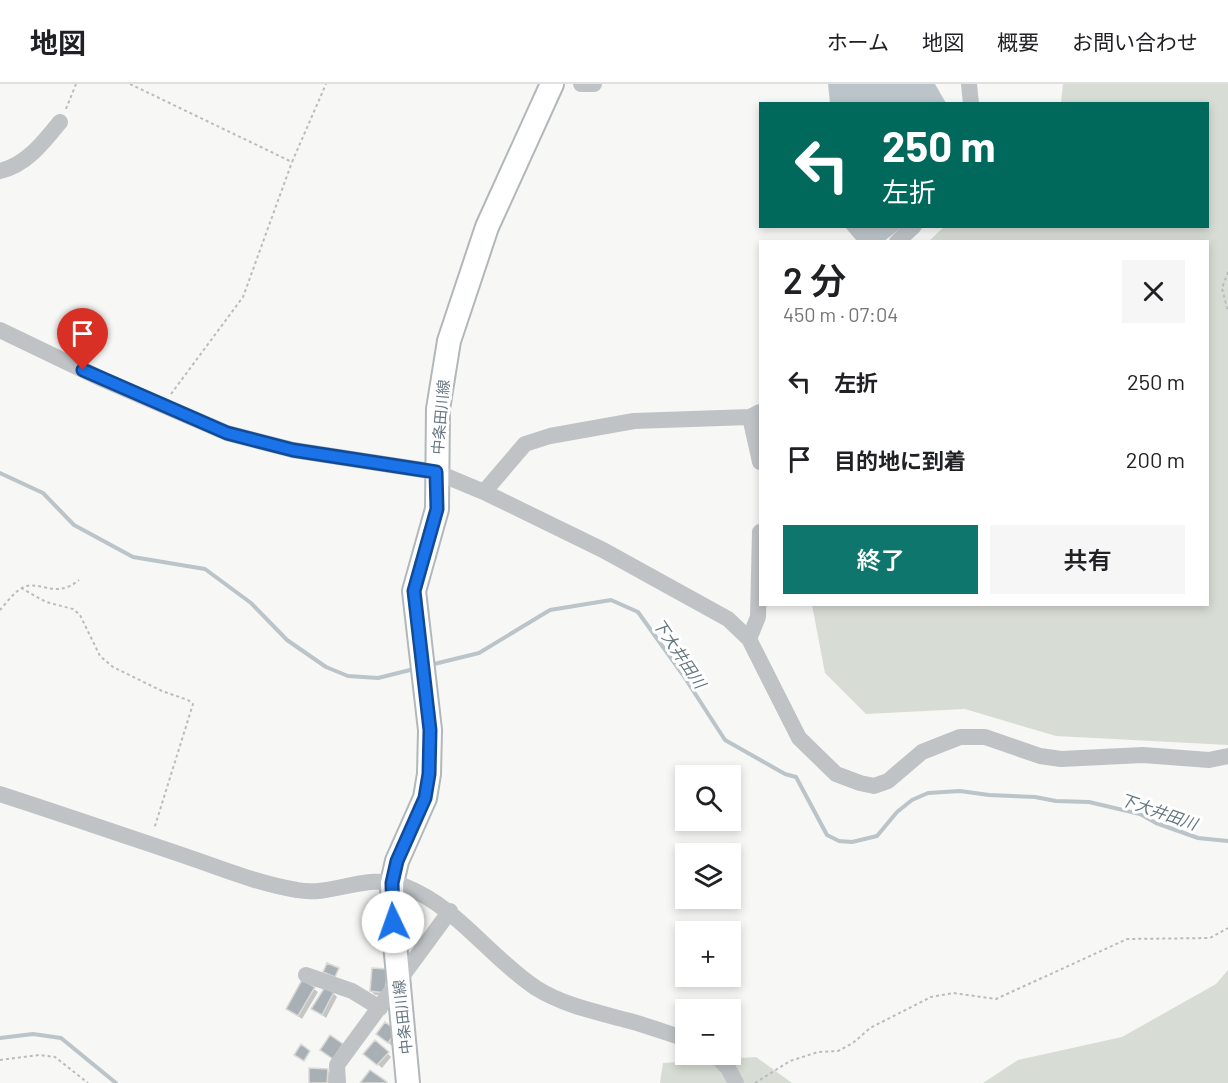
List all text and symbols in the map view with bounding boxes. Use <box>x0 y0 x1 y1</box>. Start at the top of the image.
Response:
text: 地図 <box>30 25 86 59</box>
text: ホーム <box>827 29 889 54</box>
text: 地図 <box>922 29 964 54</box>
text: 概要 <box>997 29 1039 54</box>
text: お問い合わせ <box>1072 29 1198 54</box>
text: 250 m <box>882 120 996 170</box>
icon: left <box>783 126 861 204</box>
text: 左折 <box>882 175 936 207</box>
text: 2 分 <box>783 258 846 301</box>
button: close <box>1122 260 1185 323</box>
text: 450 m · 07:04 <box>783 302 898 326</box>
pin <box>57 308 108 370</box>
icon: arrive <box>66 317 99 350</box>
icon: left <box>783 365 816 398</box>
text: 250 m <box>1127 368 1185 394</box>
text: 左折 <box>834 369 878 395</box>
street label: 中条田川線 <box>428 379 452 455</box>
icon: arrive <box>783 443 816 476</box>
text: 200 m <box>1126 446 1185 472</box>
text: 目的地に到着 <box>834 447 966 473</box>
button: 終了 <box>783 525 978 594</box>
button: 共有 <box>990 525 1185 594</box>
water label: 下大井田川 <box>650 615 711 693</box>
map controls <box>675 765 741 1065</box>
button: search <box>675 765 741 831</box>
water label: 下大井田川 <box>1118 789 1202 834</box>
button: layers <box>675 843 741 909</box>
position arrow <box>361 890 425 954</box>
button: + <box>675 921 741 987</box>
street label: 中条田川線 <box>389 979 415 1055</box>
button: − <box>675 999 741 1065</box>

